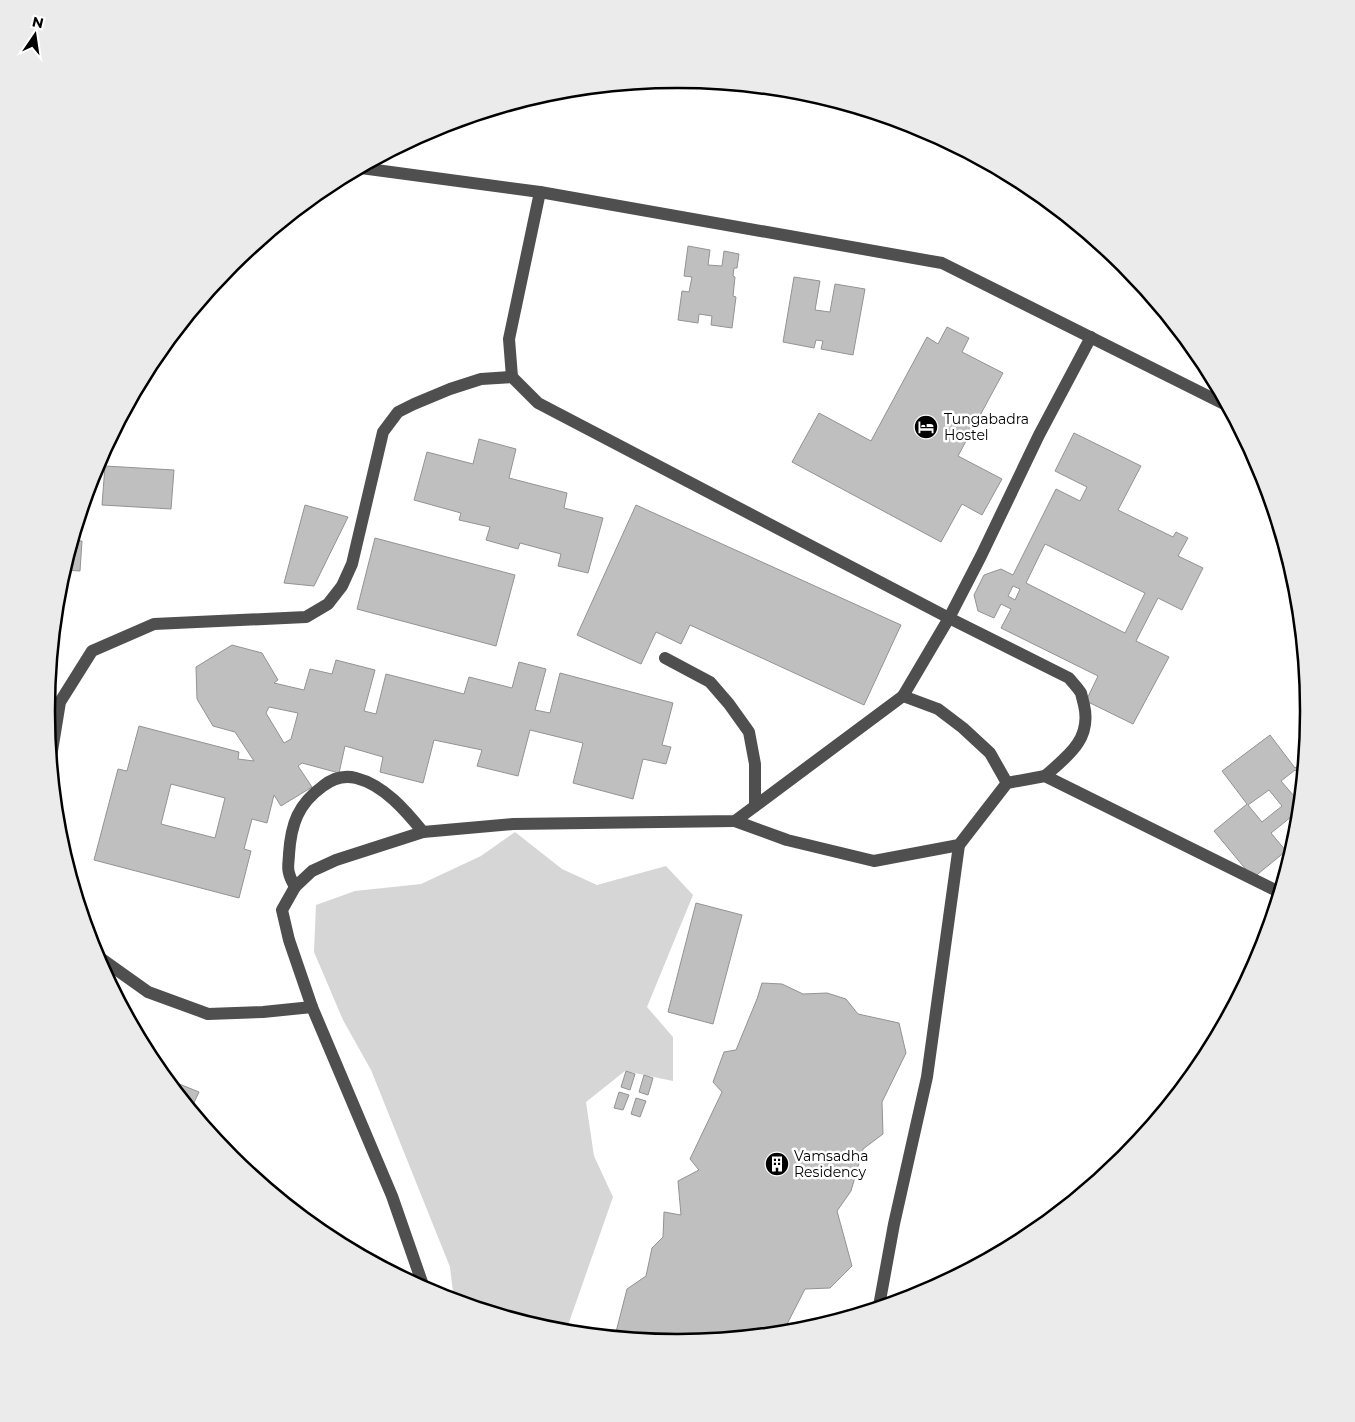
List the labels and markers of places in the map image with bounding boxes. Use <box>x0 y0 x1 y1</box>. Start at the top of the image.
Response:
place label: Tungabadra Hostel <box>944 410 1029 444</box>
hotel icon: Tungabadra Hostel <box>913 414 939 440</box>
place label: Vamsadha Residency <box>794 1147 868 1181</box>
building icon: Vamsadha Residency <box>764 1151 790 1177</box>

